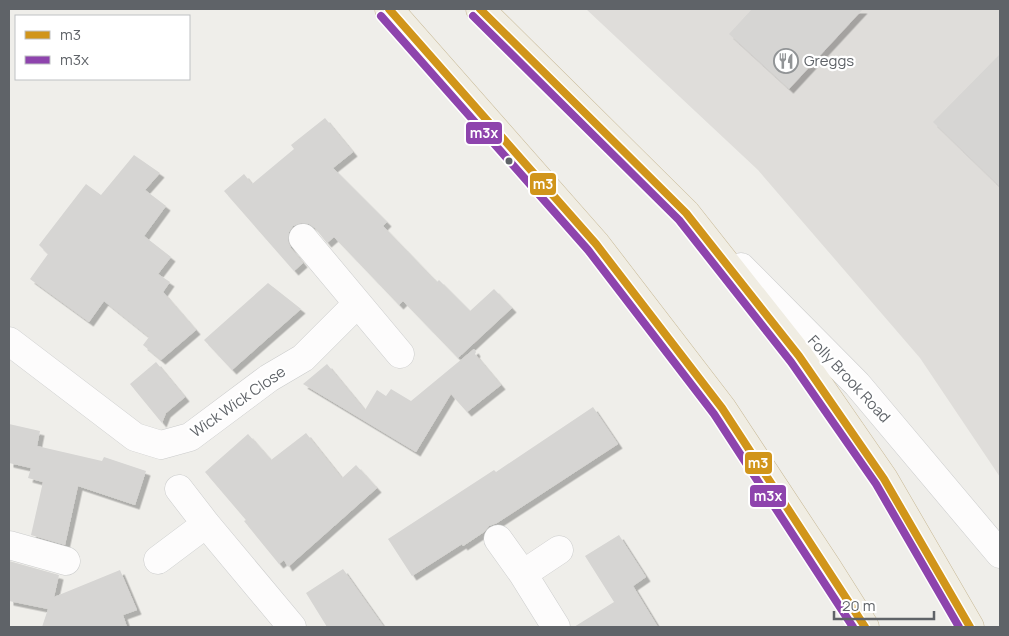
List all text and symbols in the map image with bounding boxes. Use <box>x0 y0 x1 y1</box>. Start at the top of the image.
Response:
legend <box>15 15 190 80</box>
text: m3 <box>60 24 81 45</box>
restaurant icon: Greggs <box>773 48 799 74</box>
text: m3x <box>60 49 89 70</box>
place label: Greggs <box>804 50 854 71</box>
line badge: m3x <box>465 121 503 145</box>
text: m3x <box>470 123 498 142</box>
unlabelled marker <box>504 156 514 166</box>
line badge: m3 <box>529 172 557 196</box>
text: m3 <box>533 174 553 193</box>
street label: Folly Brook Road <box>803 330 895 427</box>
street label: Wick Wick Close <box>186 361 290 442</box>
line badge: m3 <box>744 451 773 475</box>
text: m3 <box>748 453 768 472</box>
line badge: m3x <box>749 484 787 508</box>
text: m3x <box>754 486 782 505</box>
scale bar <box>834 588 934 620</box>
text: 20 m <box>842 595 875 616</box>

